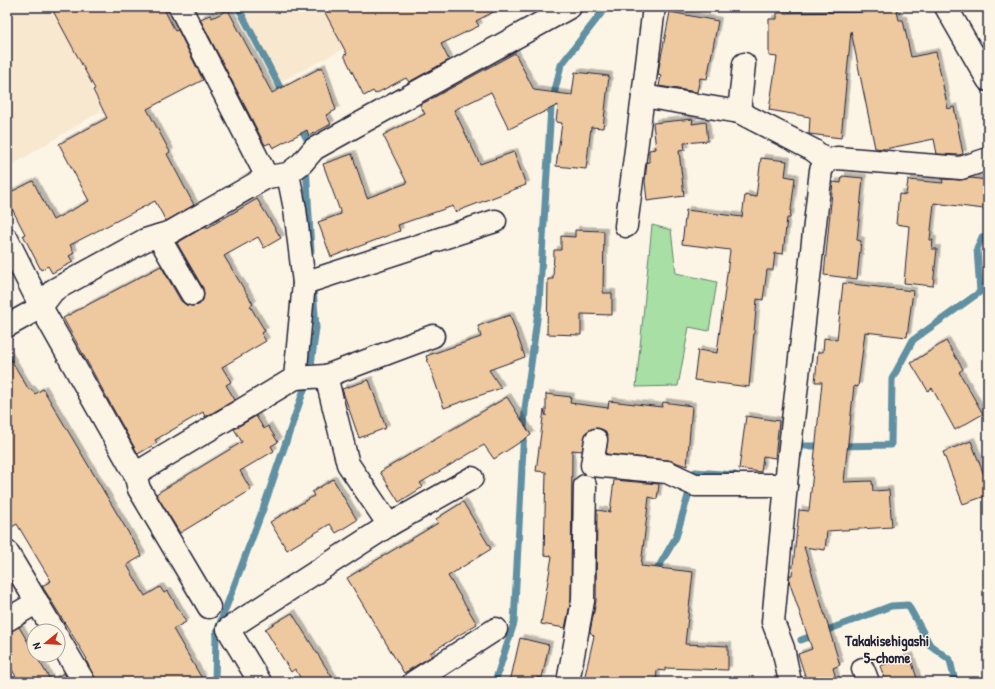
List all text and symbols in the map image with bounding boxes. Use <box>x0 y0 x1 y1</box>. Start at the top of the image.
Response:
north arrow <box>26 623 66 663</box>
district label: Takakisehigashi 5-chome <box>844 630 929 668</box>
text: N <box>29 641 44 651</box>

